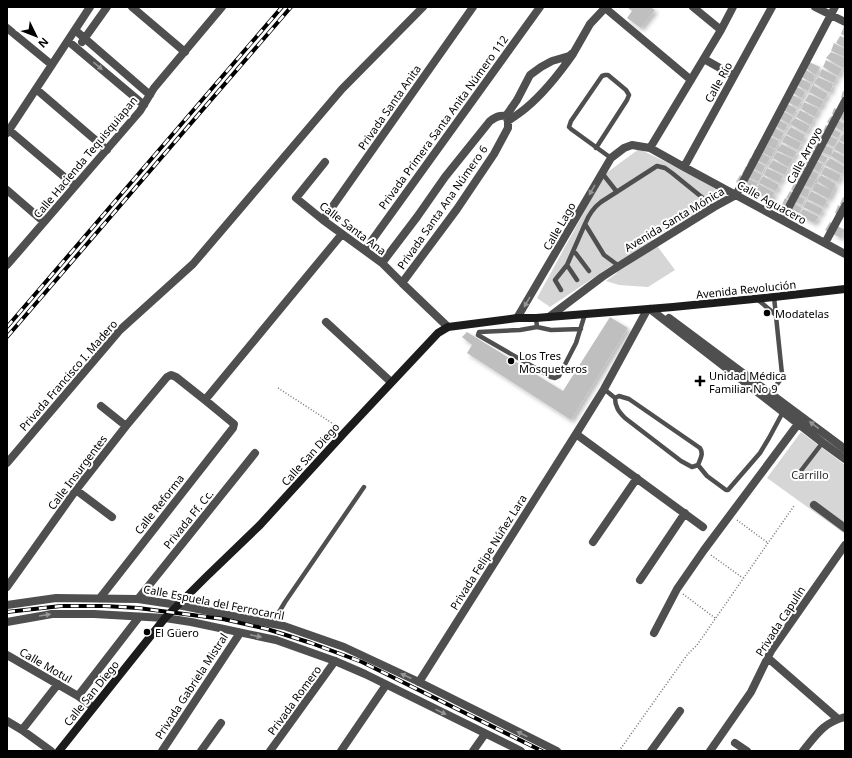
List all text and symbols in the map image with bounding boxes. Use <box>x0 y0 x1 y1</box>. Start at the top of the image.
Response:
north arrow <box>16 16 56 56</box>
street label: Privada Primera Santa Anita Número 112 <box>375 32 511 212</box>
text: N <box>35 35 52 52</box>
street label: Calle Río <box>701 59 735 105</box>
one-way arrow <box>93 61 104 70</box>
street label: Privada Santa Anita <box>354 62 424 152</box>
street label: Calle Hacienda Tequisquiapan <box>30 93 140 221</box>
street label: Calle Arroyo <box>783 124 825 186</box>
street label: Privada Santa Ana Número 6 <box>393 142 491 272</box>
street label: Calle Aguacero <box>735 177 810 227</box>
street label: Avenida Santa Mónica <box>621 183 727 255</box>
one-way arrow <box>589 184 596 196</box>
street label: Calle Santa Ana <box>317 198 389 258</box>
street label: Calle Lago <box>539 199 579 253</box>
street label: Avenida Revolución <box>695 276 797 302</box>
one-way arrow <box>523 296 530 308</box>
place label: Modatelas <box>775 306 829 321</box>
marker: Modatelas <box>762 308 772 318</box>
street label: Privada Francisco I. Madero <box>16 316 121 434</box>
place label: Los Tres Mosqueteros <box>519 348 587 376</box>
marker: Los Tres Mosqueteros <box>506 356 516 366</box>
place label: Unidad Médica Familiar No 9 <box>709 368 786 396</box>
marker: Unidad Médica Familiar No 9 <box>694 375 706 387</box>
street label: Calle San Diego <box>278 419 343 489</box>
one-way arrow <box>808 421 819 430</box>
street label: Calle Insurgentes <box>44 432 110 512</box>
park label: Carrillo <box>791 467 829 482</box>
street label: Calle Reforma <box>131 471 187 537</box>
street label: Privada Ff. Cc. <box>160 486 216 552</box>
street label: Privada Felipe Núñez Lara <box>446 491 530 613</box>
street label: Calle Espuela del Ferrocarril <box>142 581 286 623</box>
street label: Privada Capulín <box>752 583 808 659</box>
one-way arrow <box>39 612 52 618</box>
place label: El Güero <box>155 625 199 640</box>
marker: El Güero <box>142 627 152 637</box>
street label: Privada Gabriela Mistral <box>151 630 231 742</box>
one-way arrow <box>250 634 262 640</box>
street label: Calle Motul <box>17 644 75 686</box>
street label: Calle San Diego <box>60 657 122 729</box>
street label: Privada Romero <box>264 662 325 738</box>
one-way arrow <box>400 673 412 679</box>
one-way arrow <box>435 709 446 715</box>
one-way arrow <box>517 730 528 737</box>

